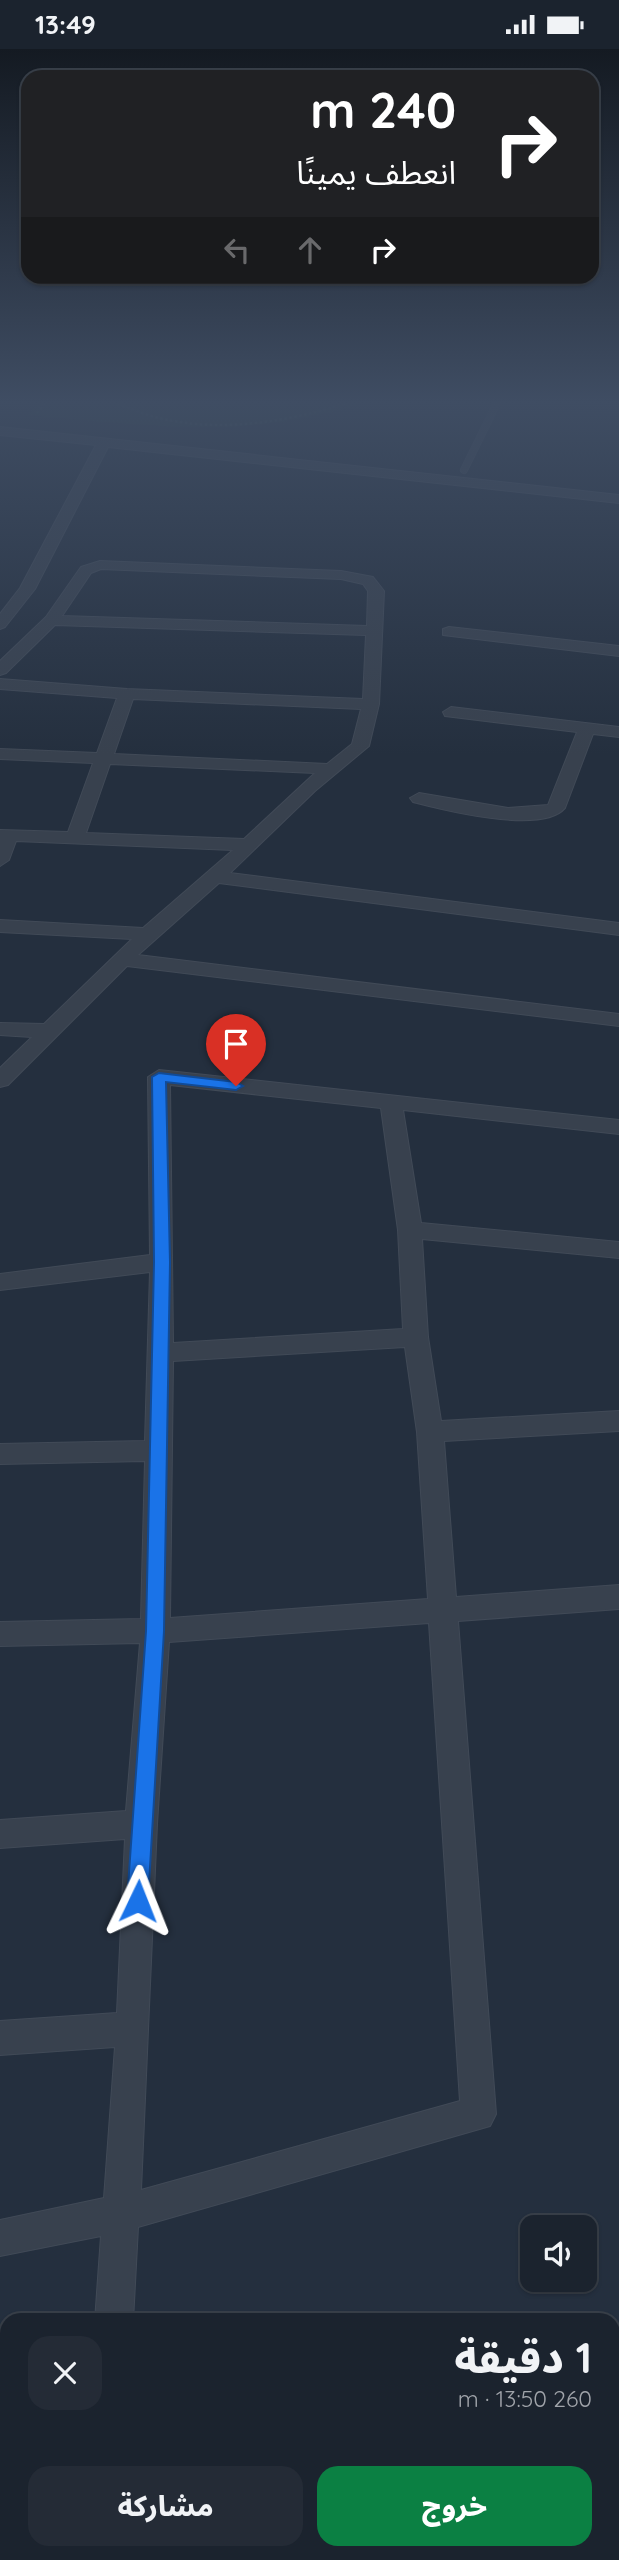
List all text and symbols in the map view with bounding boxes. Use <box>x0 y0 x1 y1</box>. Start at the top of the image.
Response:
text: 13:49 <box>35 8 96 41</box>
text: 240 m <box>310 79 456 140</box>
icon: right <box>480 98 571 189</box>
text: انعطف يمينًا <box>296 152 456 192</box>
icon: left <box>218 231 256 269</box>
icon: ahead <box>291 231 329 269</box>
icon: right <box>364 231 402 269</box>
pin <box>206 1014 266 1086</box>
icon: arrive <box>217 1025 255 1063</box>
position arrow <box>101 1864 175 1938</box>
map controls <box>520 2215 597 2292</box>
button: sound <box>520 2215 597 2292</box>
text: 1 دقيقة <box>454 2331 592 2384</box>
button: close <box>28 2336 102 2410</box>
text: 260 m · 13:50 <box>458 2384 592 2413</box>
button: مشاركة <box>28 2466 303 2546</box>
button: خروج <box>317 2466 592 2546</box>

